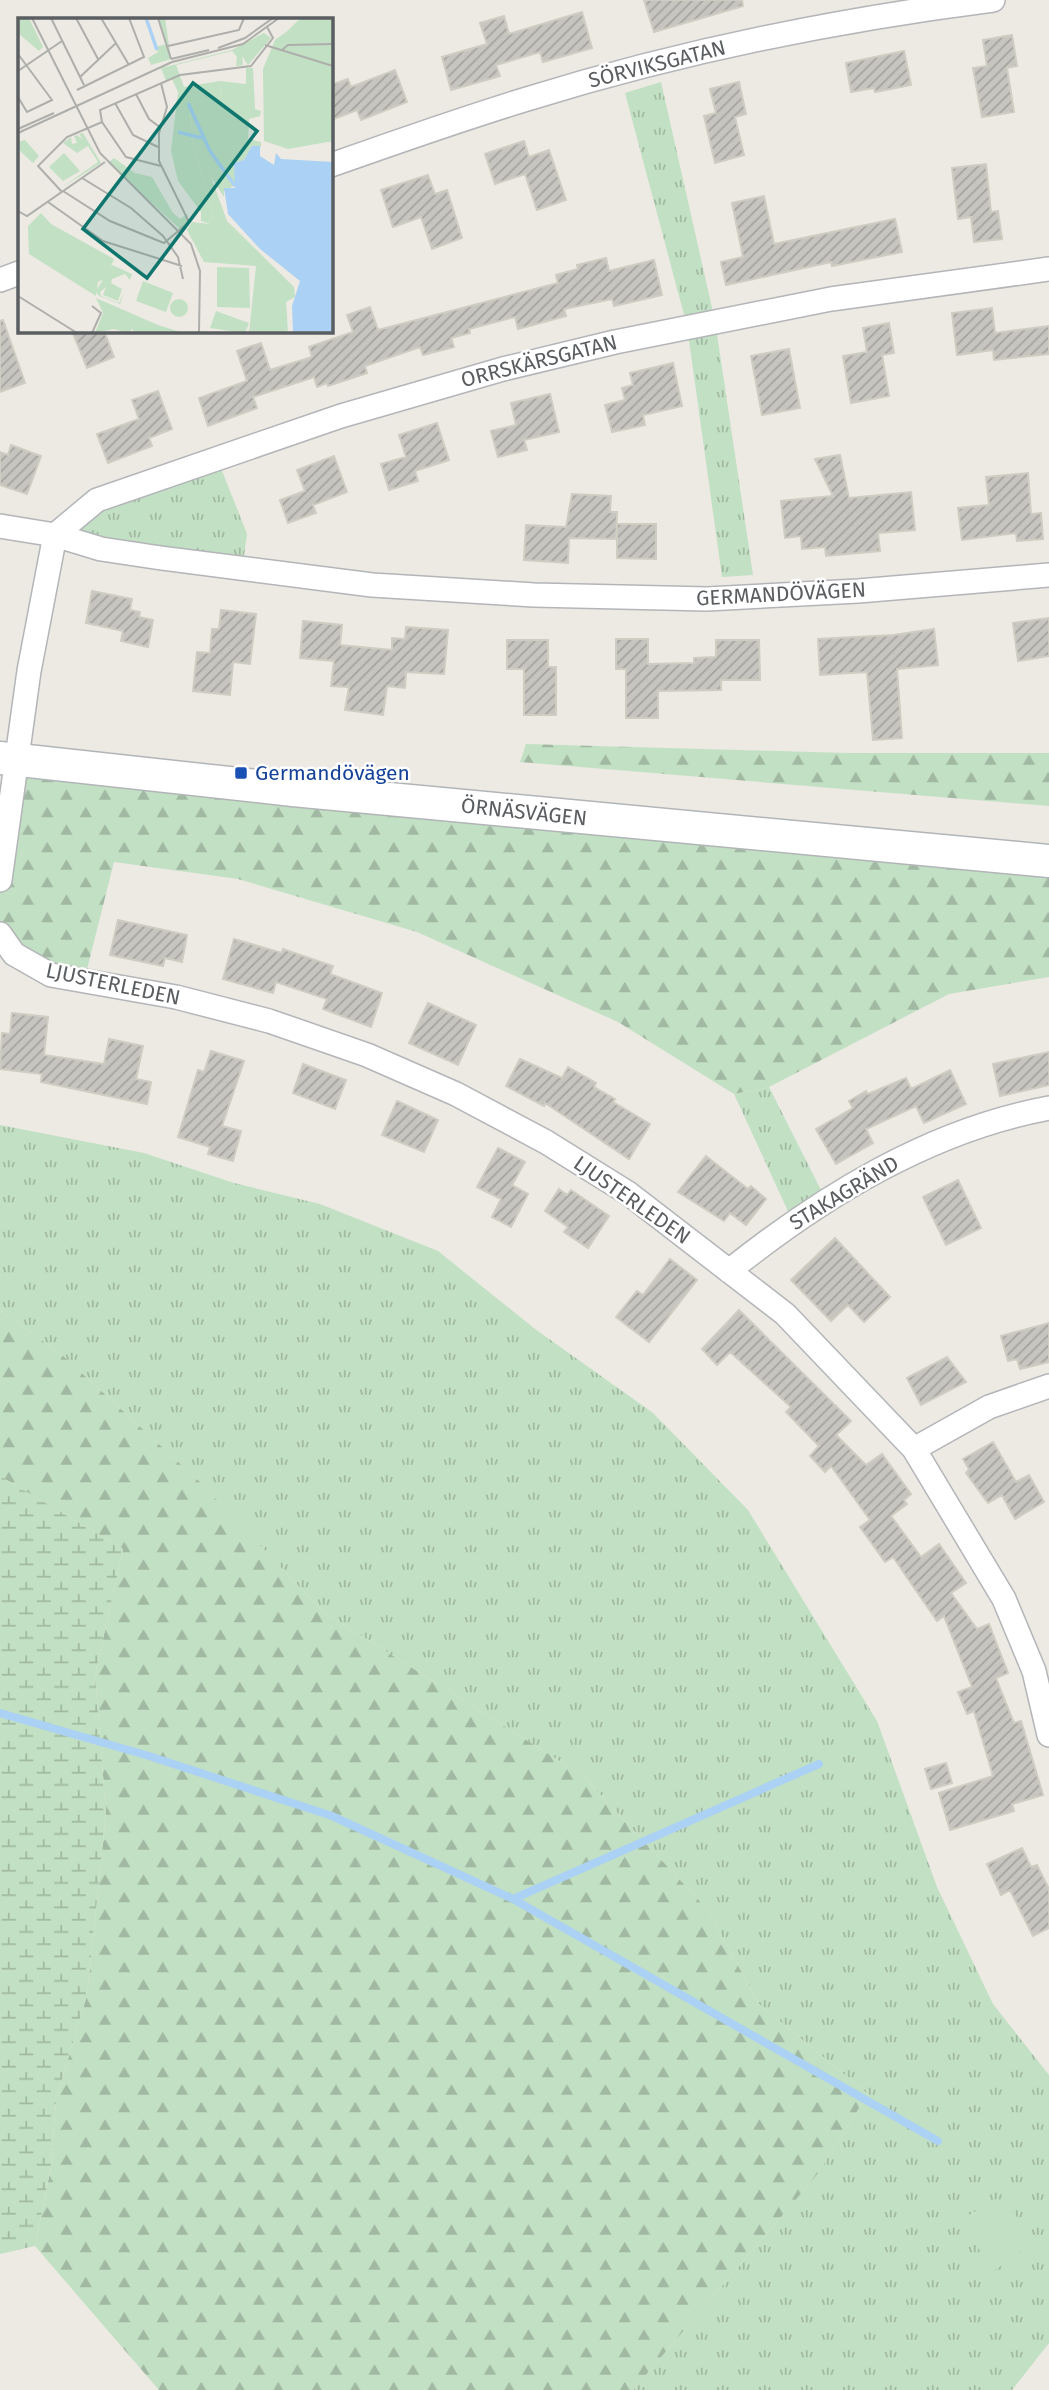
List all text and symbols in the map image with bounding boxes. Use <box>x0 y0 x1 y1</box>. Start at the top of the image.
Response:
inset map <box>18 18 332 332</box>
street label: SÖRVIKSGATAN <box>586 34 728 94</box>
street label: ORRSKÄRSGATAN <box>458 329 620 393</box>
street label: GERMANDÖVÄGEN <box>695 577 867 611</box>
place label: Germandövägen <box>255 760 410 786</box>
marker: Germandövägen <box>233 765 249 781</box>
street label: ÖRNÄSVÄGEN <box>460 792 588 832</box>
street label: LJUSTERLEDEN <box>43 957 183 1011</box>
street label: LJUSTERLEDEN <box>569 1150 695 1250</box>
street label: STAKAGRÄND <box>785 1150 903 1236</box>

